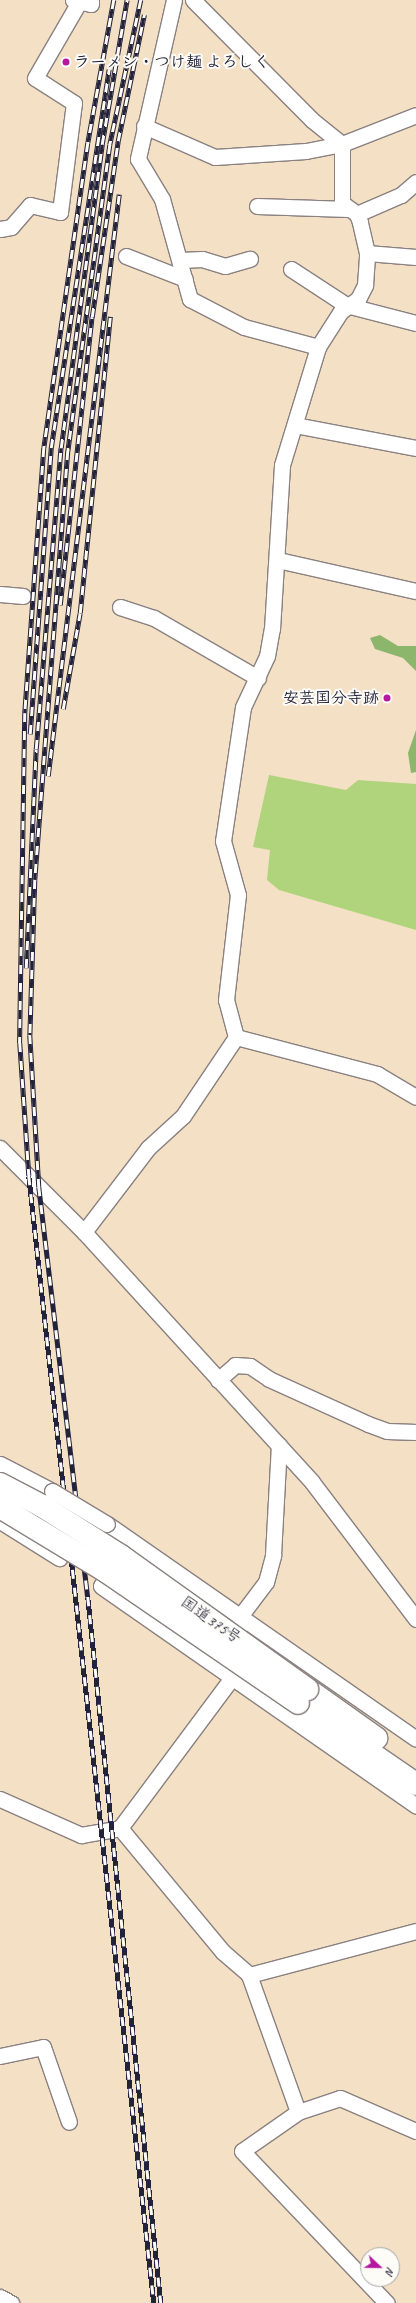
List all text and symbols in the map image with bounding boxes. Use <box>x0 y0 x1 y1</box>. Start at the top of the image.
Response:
place label: ラーメン・つけ麺 よろしく <box>74 52 270 72</box>
marker: ラーメン・つけ麺 よろしく <box>61 57 71 67</box>
place label: 安芸国分寺跡 <box>283 688 379 708</box>
marker: 安芸国分寺跡 <box>382 693 392 703</box>
street label: 国道375号 <box>177 1592 245 1648</box>
north arrow <box>360 2247 400 2287</box>
text: N <box>382 2265 398 2277</box>

